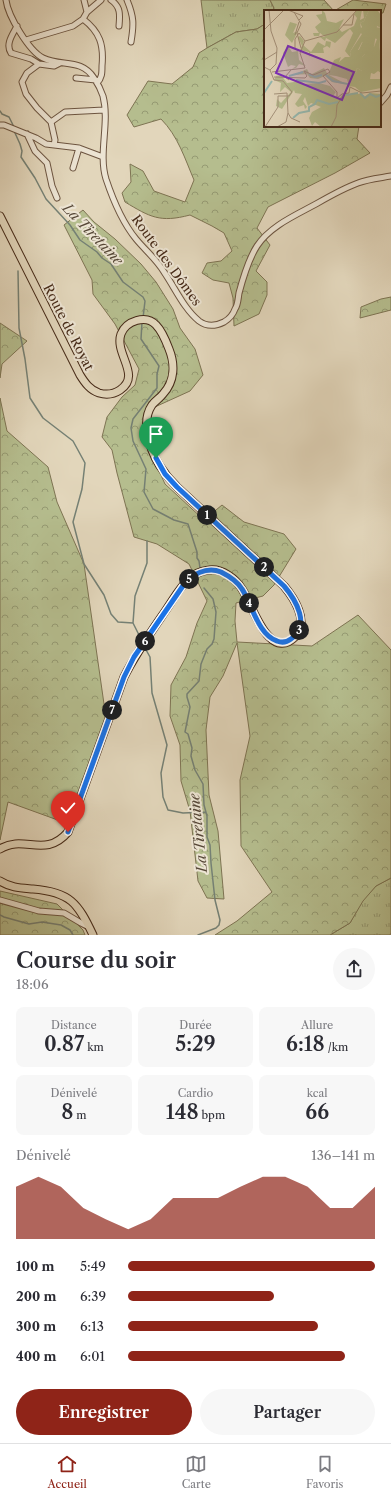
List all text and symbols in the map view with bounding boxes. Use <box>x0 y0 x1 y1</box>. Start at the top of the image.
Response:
inset map <box>264 10 381 127</box>
water label: La Tiretaine <box>58 199 128 270</box>
street label: Route des Dômes <box>129 211 206 309</box>
street label: Route de Royat <box>40 281 98 373</box>
pin <box>139 417 173 458</box>
icon: arrive <box>145 423 167 445</box>
pin: 1 <box>197 505 217 525</box>
text: 1 <box>205 508 209 522</box>
pin: 2 <box>254 557 274 577</box>
text: 2 <box>261 560 267 574</box>
pin: 5 <box>179 569 199 589</box>
text: 5 <box>186 572 192 586</box>
pin: 4 <box>239 593 259 613</box>
text: 4 <box>246 596 252 610</box>
pin: 3 <box>289 620 309 640</box>
text: 3 <box>296 623 302 637</box>
pin: 6 <box>135 631 155 651</box>
text: 6 <box>142 634 148 648</box>
pin: 7 <box>102 700 122 720</box>
text: 7 <box>109 703 115 717</box>
pin <box>51 791 85 832</box>
water label: La Tiretaine <box>185 791 211 874</box>
icon: check <box>57 797 79 819</box>
text: Course du soir <box>16 947 176 974</box>
button: share <box>333 948 375 990</box>
text: 18:06 <box>16 976 49 992</box>
text: Distance <box>51 1018 97 1032</box>
text: Durée <box>179 1018 212 1032</box>
text: Allure <box>301 1018 333 1032</box>
text: 0.87 <box>44 1032 84 1056</box>
text: 5:29 <box>175 1032 216 1056</box>
text: 6:18 <box>286 1032 325 1056</box>
text: km <box>84 1040 104 1054</box>
text: /km <box>325 1040 348 1054</box>
text: Dénivelé <box>51 1086 97 1100</box>
text: Cardio <box>178 1086 213 1100</box>
text: kcal <box>307 1086 328 1100</box>
text: 8 <box>61 1100 73 1124</box>
text: 148 <box>166 1100 199 1124</box>
text: 66 <box>305 1100 329 1124</box>
text: m <box>73 1108 87 1122</box>
text: bpm <box>199 1108 225 1122</box>
text: Dénivelé <box>16 1147 71 1163</box>
text: 136–141 m <box>311 1147 375 1163</box>
text: 100 m <box>16 1258 55 1274</box>
text: 5:49 <box>80 1258 106 1274</box>
text: 200 m <box>16 1288 56 1304</box>
text: 6:39 <box>80 1288 106 1304</box>
text: 300 m <box>16 1318 56 1334</box>
text: 6:13 <box>80 1318 104 1334</box>
text: 400 m <box>16 1348 56 1364</box>
text: 6:01 <box>80 1348 105 1364</box>
button: Enregistrer <box>16 1389 192 1435</box>
button: Partager <box>200 1389 375 1435</box>
tab: Accueil <box>48 1453 87 1491</box>
tab: Carte <box>182 1453 211 1491</box>
tab: Favoris <box>306 1453 343 1491</box>

